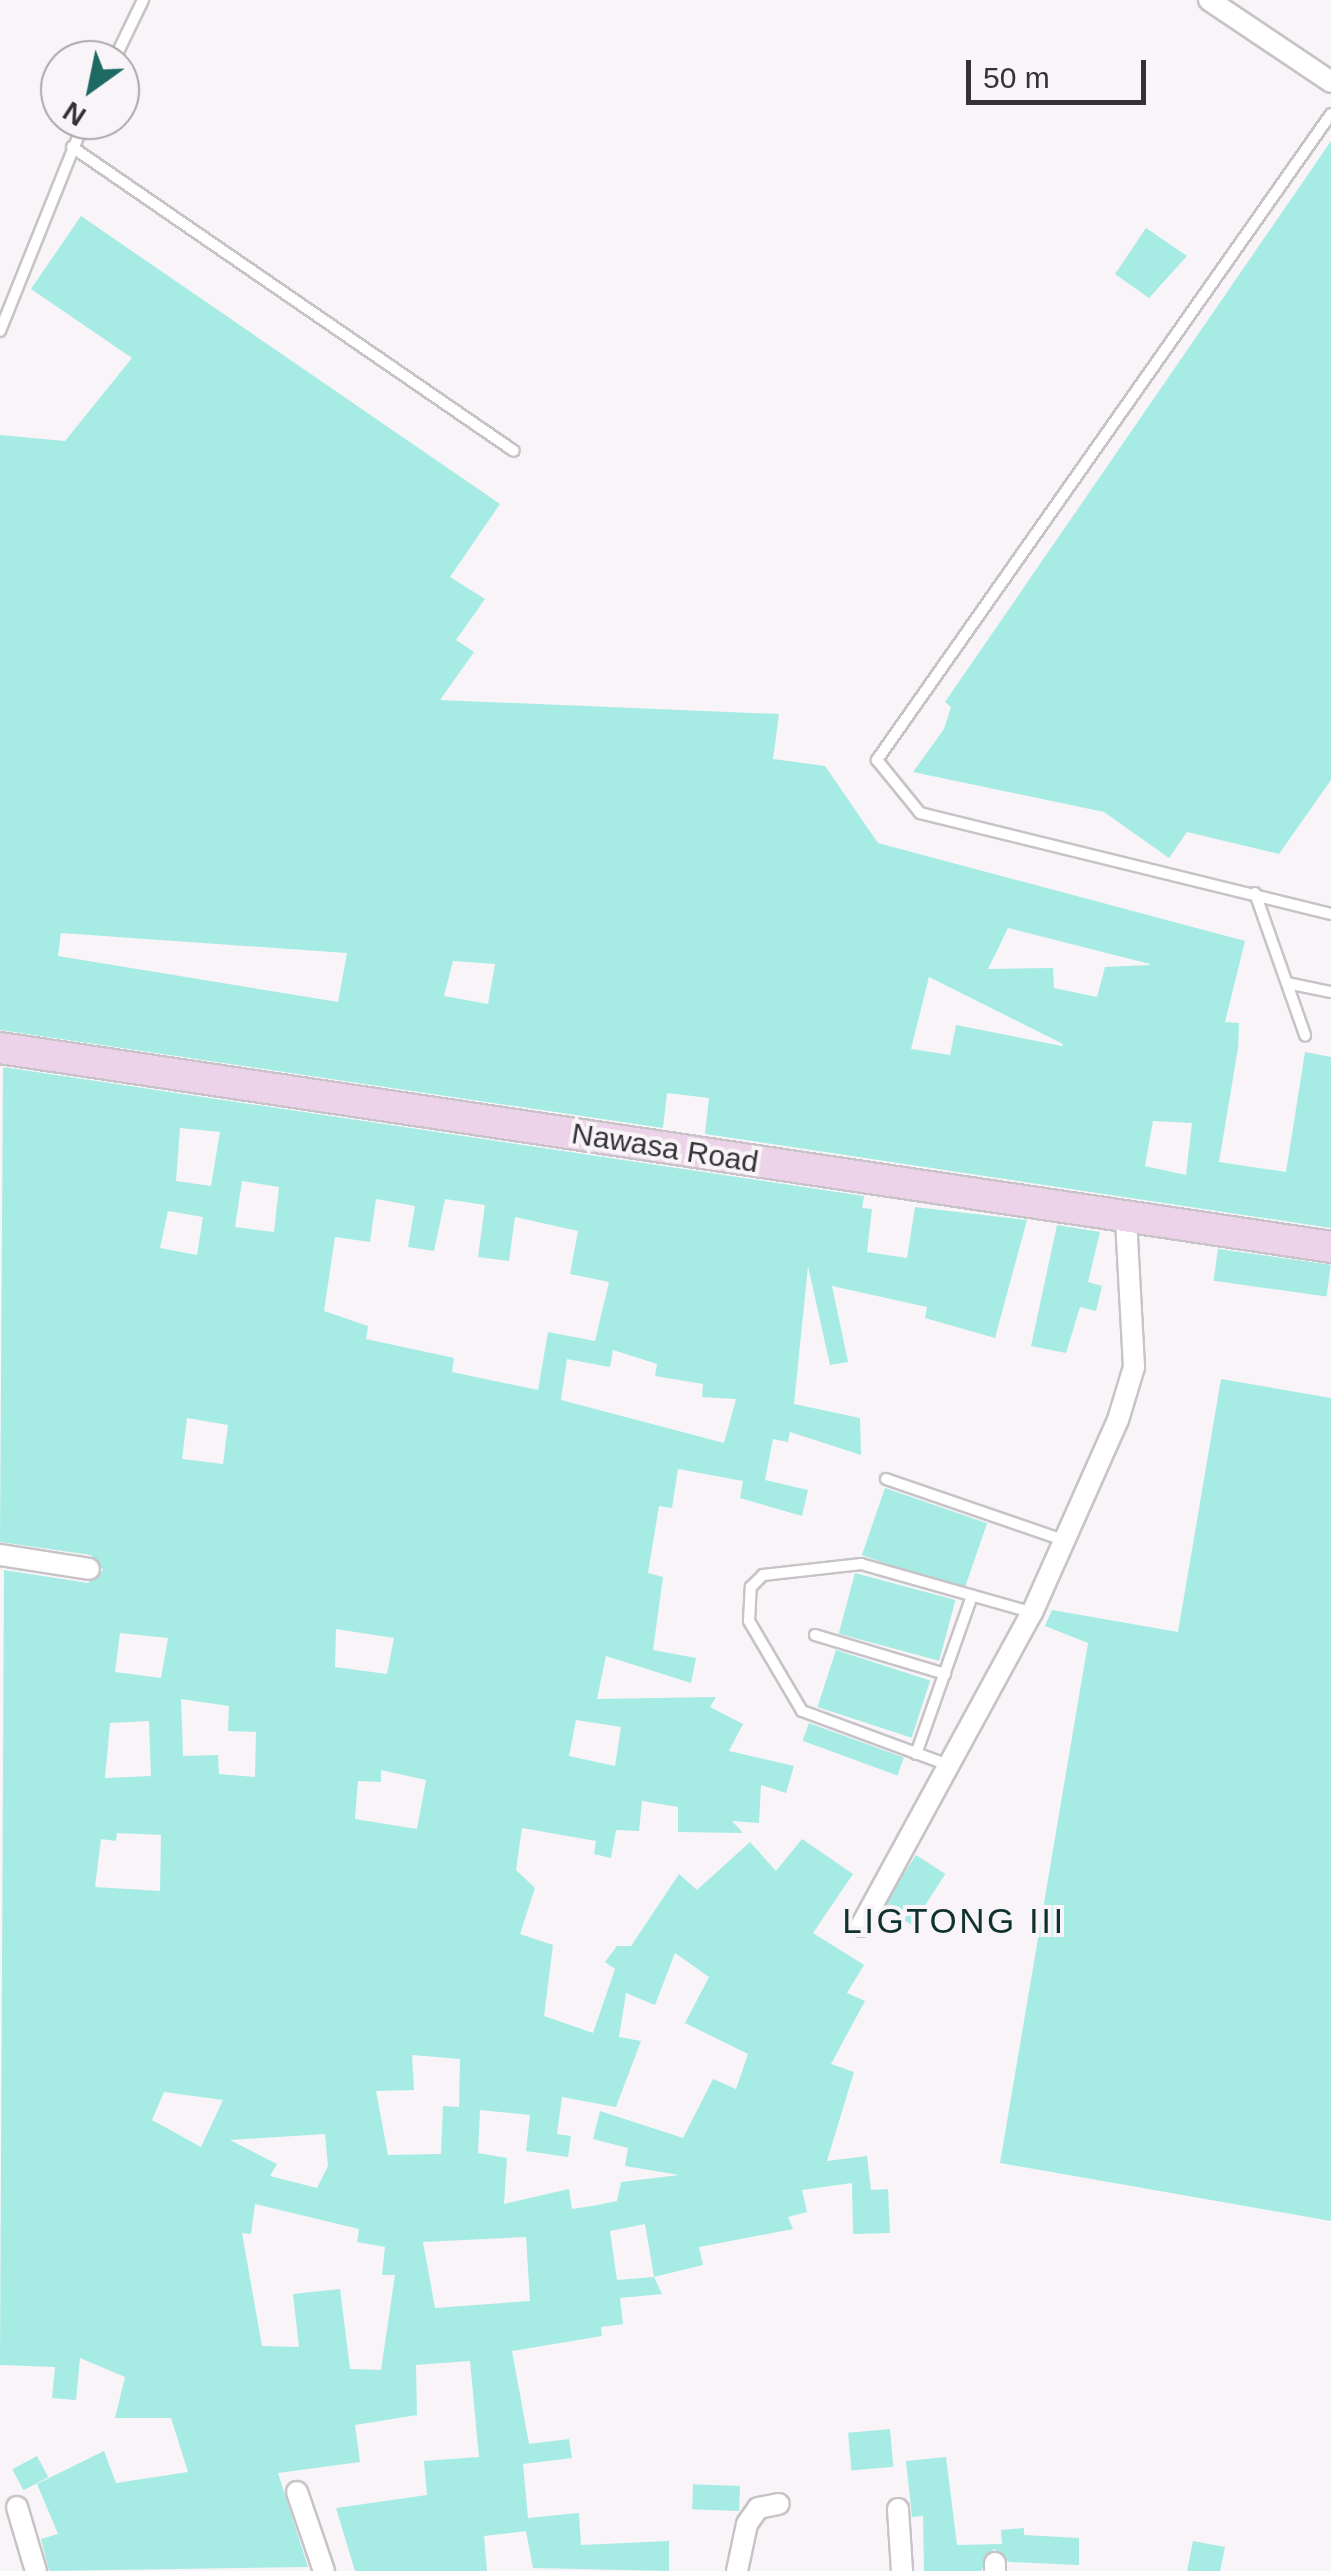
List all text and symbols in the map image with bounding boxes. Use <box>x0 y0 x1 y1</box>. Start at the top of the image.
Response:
north arrow <box>40 40 140 140</box>
scale bar <box>971 40 1151 102</box>
text: 50 m <box>983 61 1050 94</box>
text: N <box>58 95 91 132</box>
street label: Nawasa Road <box>569 1115 761 1181</box>
district label: LIGTONG III <box>842 1900 1066 1942</box>

